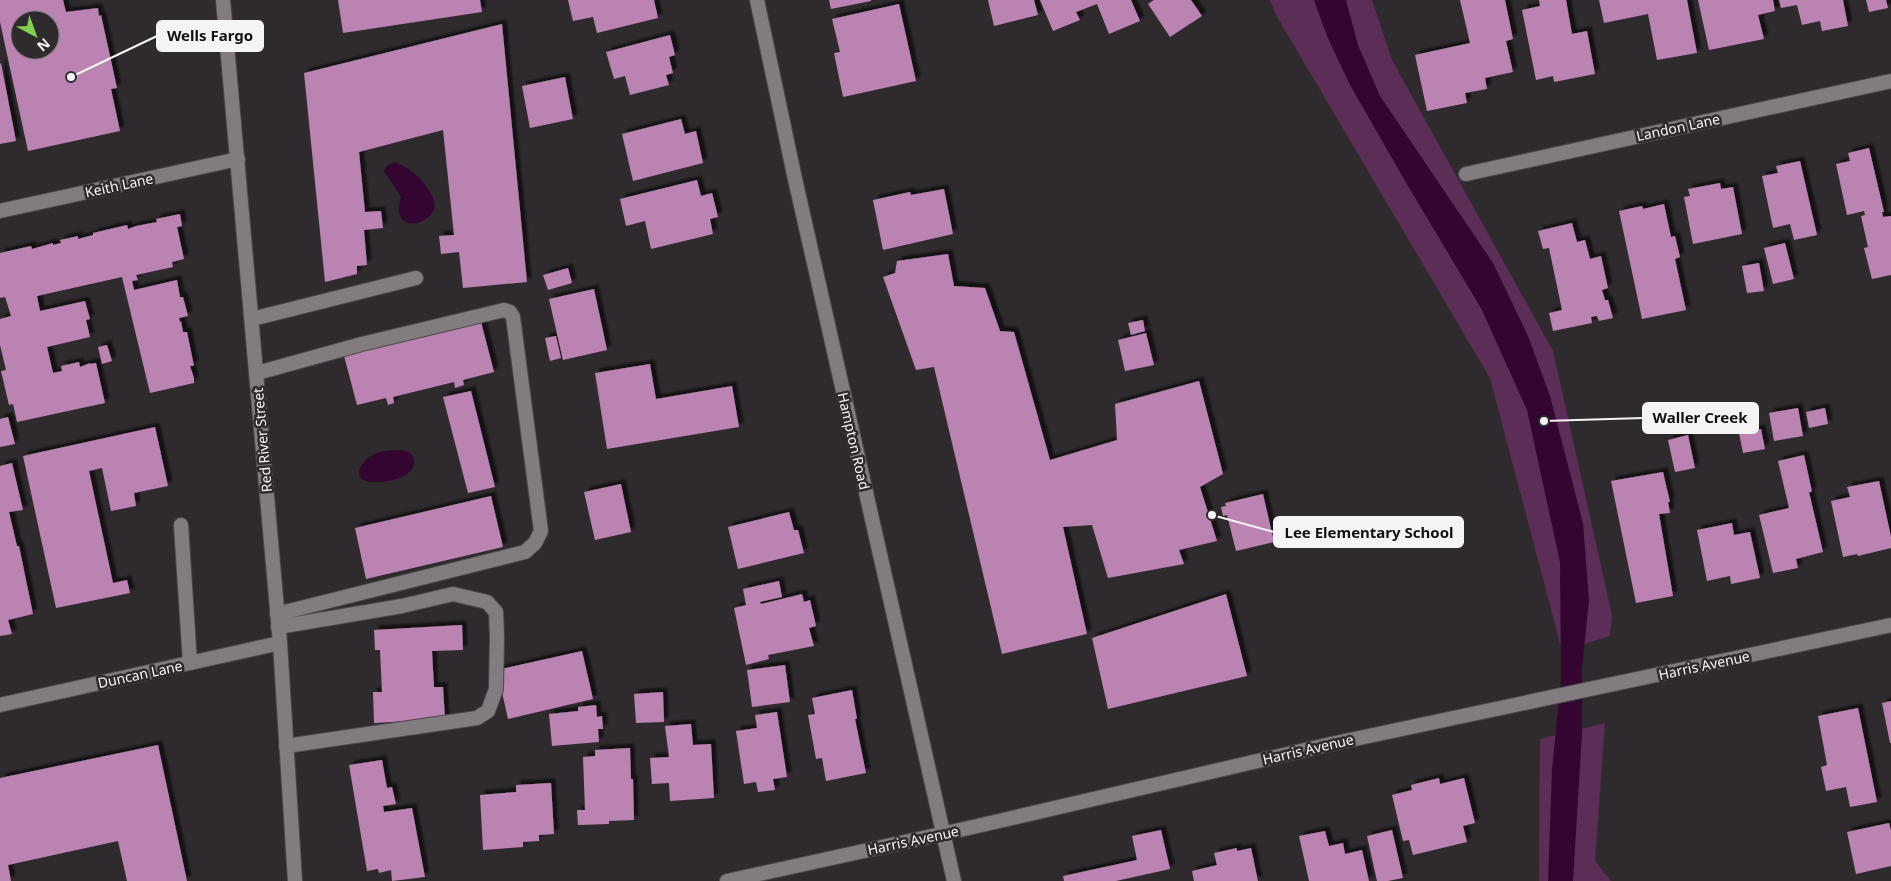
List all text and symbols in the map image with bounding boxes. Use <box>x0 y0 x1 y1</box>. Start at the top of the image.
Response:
north arrow <box>10 10 60 60</box>
callout: Wells Fargo <box>157 21 263 51</box>
text: Wells Fargo <box>167 25 253 45</box>
text: N <box>33 34 54 56</box>
street label: Landon Lane <box>1634 109 1722 145</box>
street label: Keith Lane <box>83 168 155 201</box>
street label: Red River Street <box>248 387 276 493</box>
street label: Hampton Road <box>834 390 874 492</box>
callout: Waller Creek <box>1643 403 1758 433</box>
text: Waller Creek <box>1653 407 1748 427</box>
callout: Lee Elementary School <box>1274 517 1463 547</box>
text: Lee Elementary School <box>1285 522 1454 542</box>
street label: Harris Avenue <box>1657 646 1752 684</box>
street label: Duncan Lane <box>96 656 184 692</box>
street label: Harris Avenue <box>1261 729 1355 769</box>
street label: Harris Avenue <box>866 821 961 859</box>

